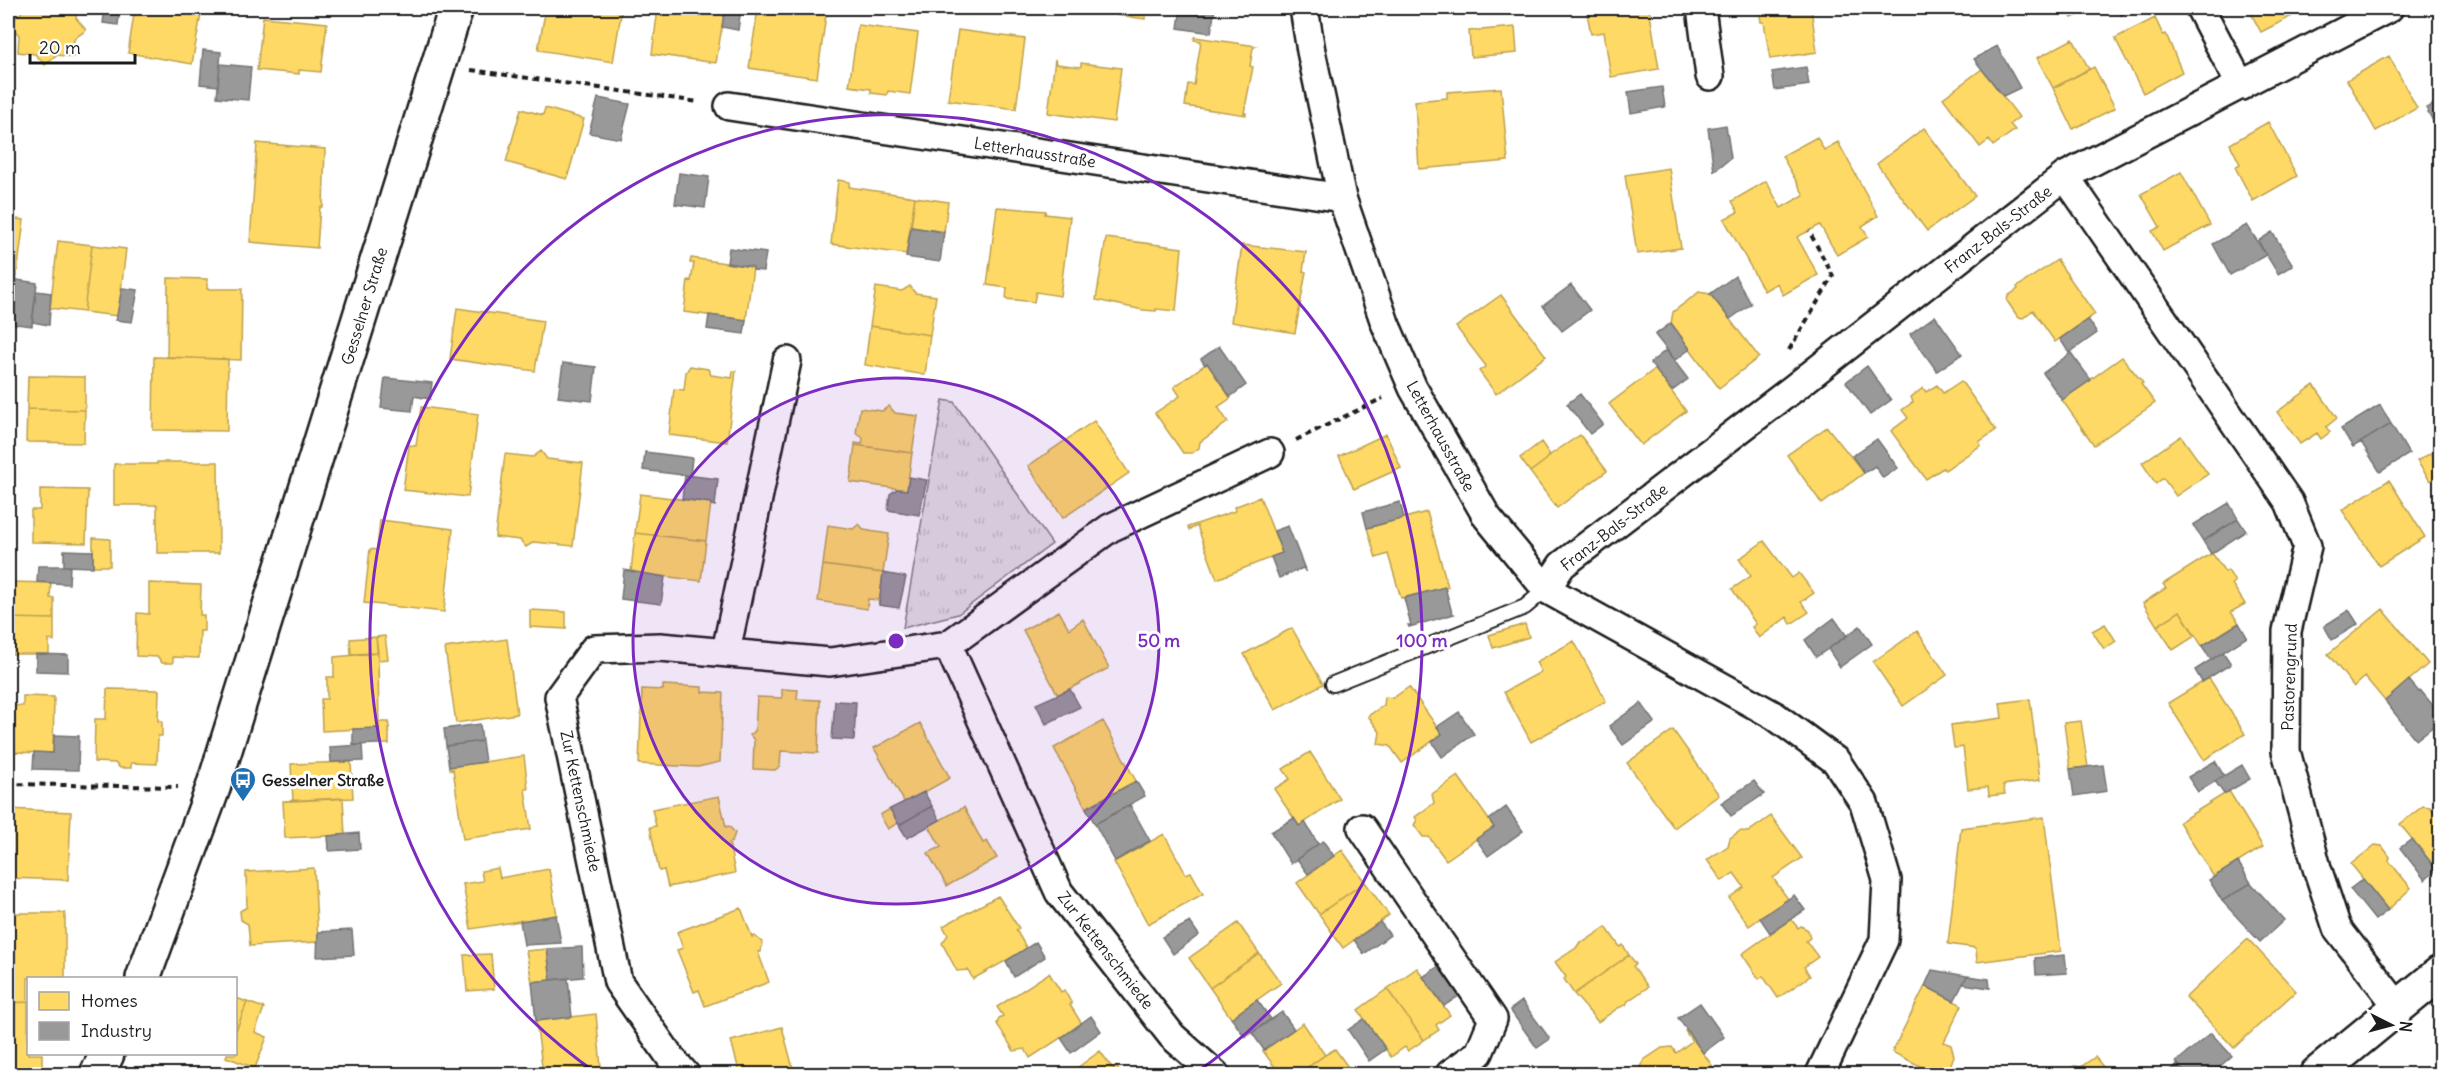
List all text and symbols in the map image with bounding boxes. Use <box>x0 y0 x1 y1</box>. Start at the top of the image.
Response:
scale bar <box>30 27 135 65</box>
text: 20 m <box>39 36 81 59</box>
street label: Letterhausstraße <box>973 133 1097 171</box>
street label: Franz-Bals-Straße <box>1940 181 2056 277</box>
street label: Gesselner Straße <box>337 245 391 367</box>
street label: Letterhausstraße <box>1402 377 1480 495</box>
street label: Franz-Bals-Straße <box>1556 479 1672 575</box>
street label: Pastorengrund <box>2277 623 2301 731</box>
text: 50 m <box>1138 629 1180 652</box>
text: 100 m <box>1397 629 1448 652</box>
centre of rings <box>886 631 906 651</box>
street label: Zur Kettenschmiede <box>556 729 606 873</box>
bus stop icon: Gesselner Straße <box>228 765 258 803</box>
place label: Gesselner Straße <box>262 770 384 790</box>
street label: Zur Kettenschmiede <box>1054 887 1158 1013</box>
legend <box>27 977 237 1055</box>
text: Homes <box>81 989 138 1012</box>
north arrow <box>2361 995 2421 1055</box>
text: Industry <box>81 1019 152 1042</box>
text: N <box>2395 1020 2416 1033</box>

